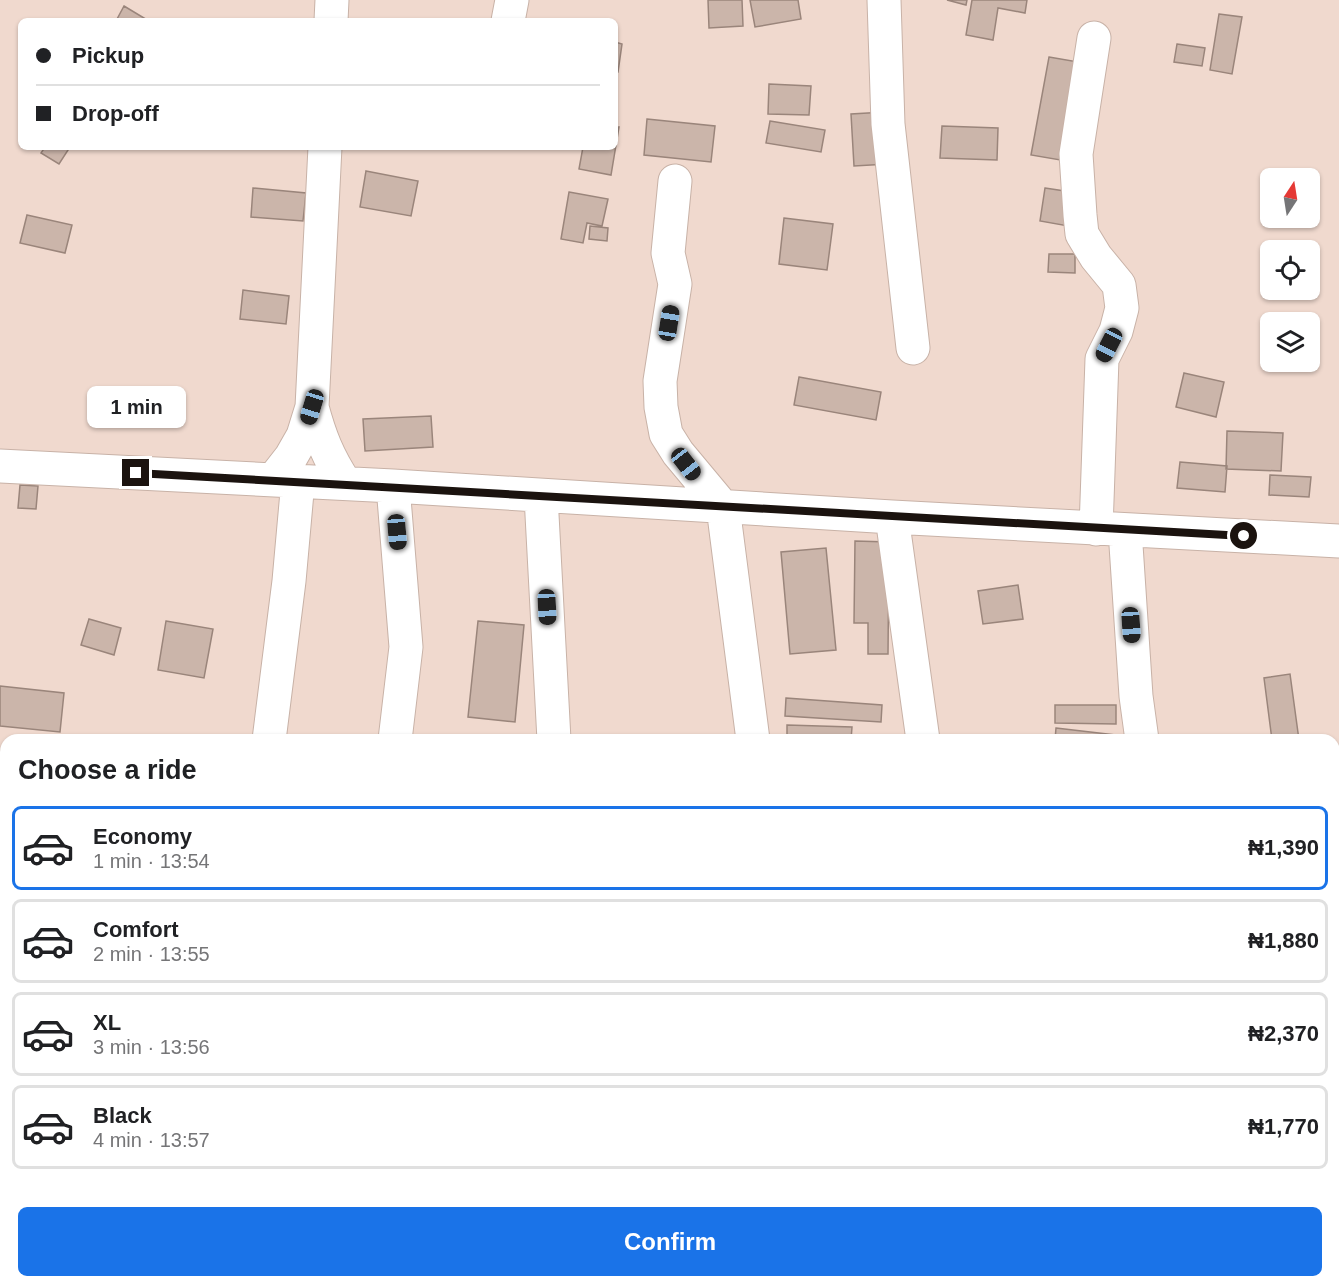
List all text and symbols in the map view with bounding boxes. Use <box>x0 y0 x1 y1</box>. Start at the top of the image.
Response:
text: Pickup <box>72 43 144 68</box>
text: Drop-off <box>72 101 159 126</box>
north arrow <box>1260 168 1320 228</box>
map controls <box>1260 168 1320 372</box>
button: locate <box>1260 240 1320 300</box>
car <box>657 304 681 342</box>
button: layers <box>1260 312 1320 372</box>
car <box>1093 325 1125 365</box>
callout: 1 min <box>86 386 186 428</box>
car <box>298 387 326 427</box>
text: 1 min <box>110 396 163 418</box>
car <box>668 444 704 484</box>
route end <box>122 459 149 486</box>
car <box>386 513 408 551</box>
route start <box>1230 522 1257 549</box>
car <box>537 589 557 625</box>
car <box>1121 606 1141 644</box>
text: Choose a ride <box>18 755 197 785</box>
icon: car <box>21 821 75 875</box>
text: Economy <box>93 824 192 849</box>
text: ₦1,390 <box>1248 835 1319 860</box>
text: 1 min · 13:54 <box>93 850 210 872</box>
icon: car <box>21 914 75 968</box>
text: Comfort <box>93 917 179 942</box>
text: ₦1,880 <box>1248 928 1319 953</box>
text: 2 min · 13:55 <box>93 943 210 965</box>
icon: car <box>21 1007 75 1061</box>
text: XL <box>93 1010 121 1035</box>
text: ₦2,370 <box>1248 1021 1319 1046</box>
text: 3 min · 13:56 <box>93 1036 210 1058</box>
icon: car <box>21 1100 75 1154</box>
text: Black <box>93 1103 152 1128</box>
text: ₦1,770 <box>1248 1114 1319 1139</box>
text: 4 min · 13:57 <box>93 1129 210 1151</box>
button: Confirm <box>18 1207 1322 1276</box>

